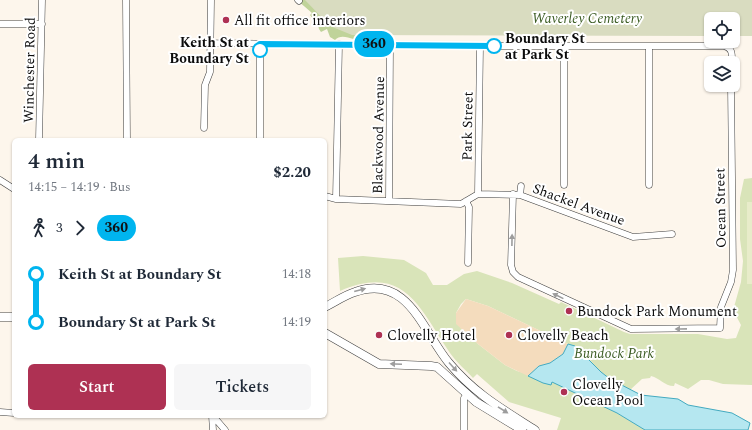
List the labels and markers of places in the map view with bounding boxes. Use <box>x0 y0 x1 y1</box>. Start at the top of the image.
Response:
place label: All fit office interiors <box>234 10 366 31</box>
marker: All fit office interiors <box>221 15 231 25</box>
place label: Boundary St at Park St <box>505 28 585 65</box>
place label: Keith St at Boundary St <box>169 32 250 69</box>
marker: Boundary St at Park St <box>486 38 502 54</box>
marker: Keith St at Boundary St <box>252 42 268 58</box>
place label: Bundock Park Monument <box>577 301 737 322</box>
marker: Bundock Park Monument <box>564 306 574 316</box>
place label: Clovelly Hotel <box>387 325 476 346</box>
place label: Clovelly Beach <box>517 325 609 346</box>
marker: Clovelly Hotel <box>374 330 384 340</box>
marker: Clovelly Beach <box>504 330 514 340</box>
place label: Clovelly Ocean Pool <box>572 374 643 411</box>
marker: Clovelly Ocean Pool <box>559 387 569 397</box>

